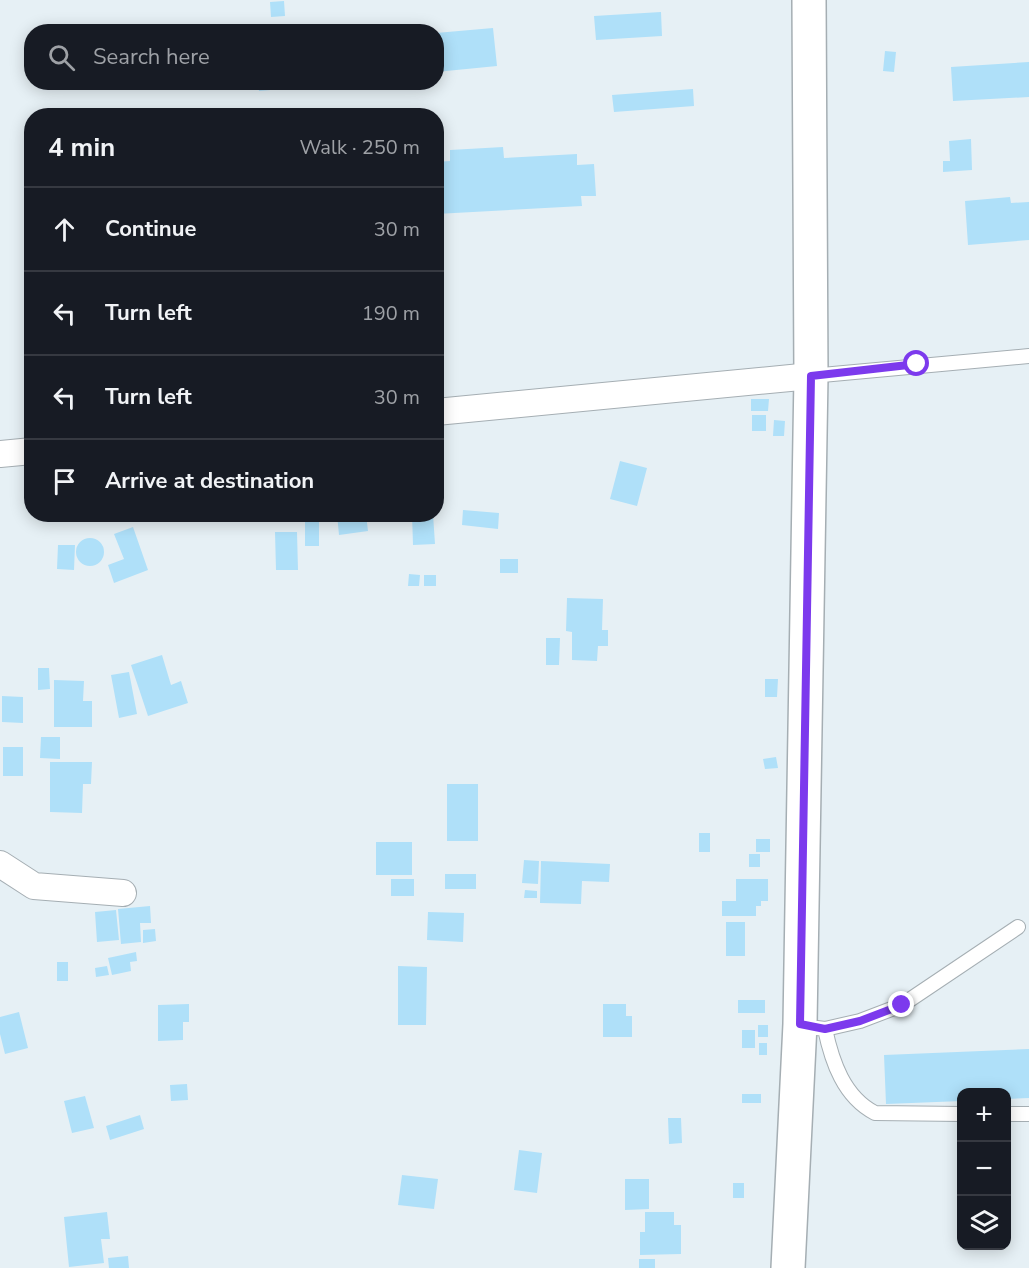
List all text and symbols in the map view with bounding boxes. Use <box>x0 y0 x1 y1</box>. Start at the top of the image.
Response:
search box <box>24 24 444 90</box>
icon: search <box>45 41 78 74</box>
text: Search here <box>93 42 210 72</box>
text: 4 min <box>48 130 115 165</box>
text: Walk · 250 m <box>300 134 420 161</box>
icon: ahead <box>48 213 81 246</box>
text: Continue <box>105 214 196 244</box>
text: 30 m <box>374 216 420 243</box>
icon: left <box>48 297 81 330</box>
text: Turn left <box>105 298 192 328</box>
text: 190 m <box>362 300 420 327</box>
route start <box>903 350 929 376</box>
icon: left <box>48 381 81 414</box>
text: Turn left <box>105 382 192 412</box>
text: 30 m <box>374 384 420 411</box>
icon: arrive <box>48 465 81 498</box>
text: Arrive at destination <box>105 466 314 496</box>
route end <box>888 991 914 1017</box>
map controls <box>957 1088 1011 1250</box>
button: + <box>957 1088 1011 1142</box>
button: − <box>957 1142 1011 1196</box>
button: layers <box>957 1196 1011 1250</box>

